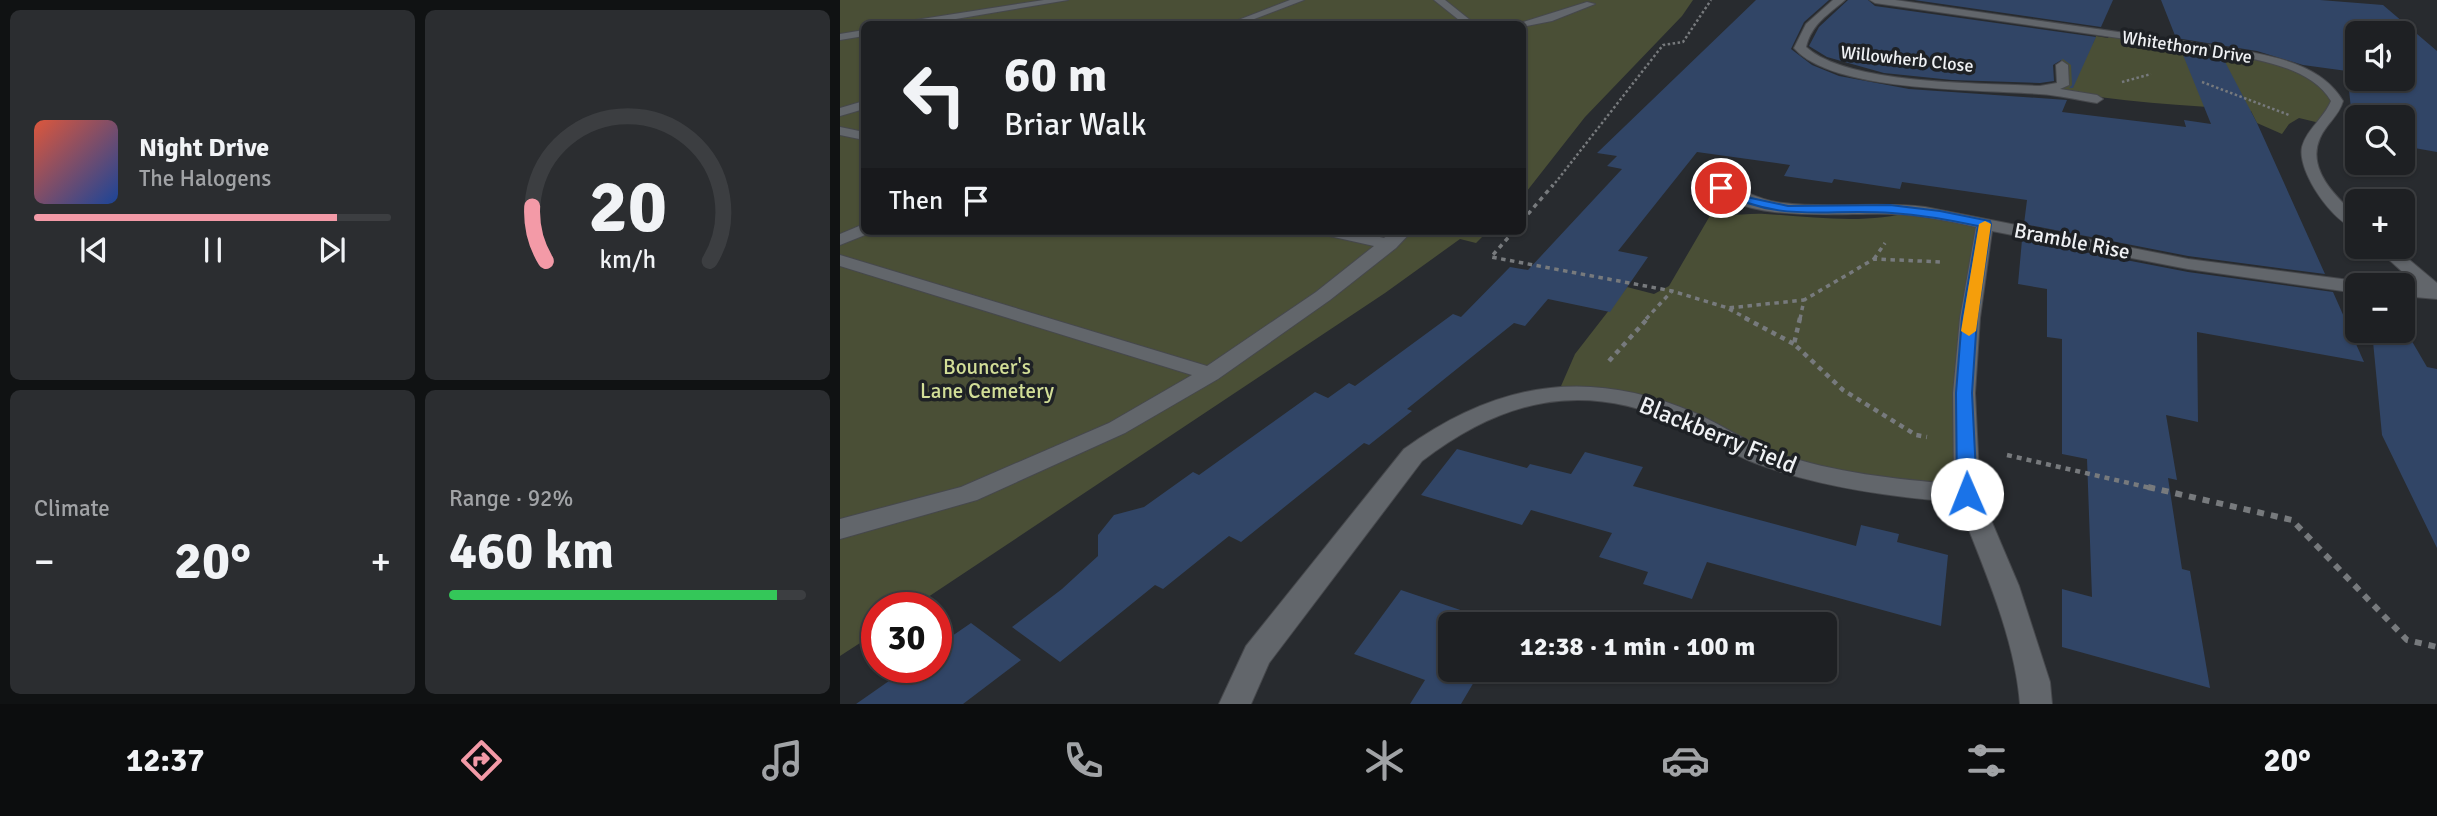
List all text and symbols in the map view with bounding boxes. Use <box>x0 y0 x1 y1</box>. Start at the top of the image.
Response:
map controls <box>2345 21 2415 343</box>
button: sound <box>2345 21 2415 91</box>
street label: Whitethorn Drive <box>2121 26 2253 68</box>
street label: Willowherb Close <box>1839 41 1975 77</box>
text: 60 m <box>1004 45 1107 105</box>
icon: left <box>889 49 980 140</box>
text: Briar Walk <box>1004 105 1147 144</box>
button: search <box>2345 105 2415 175</box>
text: Night Drive <box>139 132 269 164</box>
pin <box>1691 158 1751 218</box>
text: 20 <box>588 163 667 252</box>
text: The Halogens <box>139 164 271 193</box>
icon: arrive <box>1702 169 1740 207</box>
icon: arrive <box>957 182 995 220</box>
text: Then <box>889 185 943 217</box>
button: + <box>2345 189 2415 259</box>
street label: Bramble Rise <box>2012 217 2132 265</box>
icon: previous <box>75 231 113 269</box>
icon: pause <box>194 231 232 269</box>
icon: next <box>313 231 351 269</box>
text: km/h <box>599 244 656 275</box>
button: − <box>2345 273 2415 343</box>
park label: Bouncer's Lane Cemetery <box>920 354 1054 404</box>
street label: Blackberry Field <box>1635 390 1801 480</box>
position arrow <box>1930 457 2004 531</box>
text: Range · 92% <box>449 484 573 513</box>
text: Climate <box>34 494 110 523</box>
text: 460 km <box>449 519 614 583</box>
text: 20° <box>174 529 251 593</box>
text: − <box>34 538 55 585</box>
text: + <box>370 538 391 585</box>
speed limit sign: 30 <box>861 592 952 683</box>
text: 12:38 · 1 min · 100 m <box>1520 631 1755 663</box>
icon: directions <box>457 736 506 785</box>
icon: music <box>758 736 807 785</box>
icon: phone <box>1059 736 1108 785</box>
icon: climate <box>1360 736 1409 785</box>
icon: car <box>1661 736 1710 785</box>
icon: filters <box>1962 736 2011 785</box>
text: 12:37 <box>126 741 205 780</box>
text: 20° <box>2263 741 2311 780</box>

